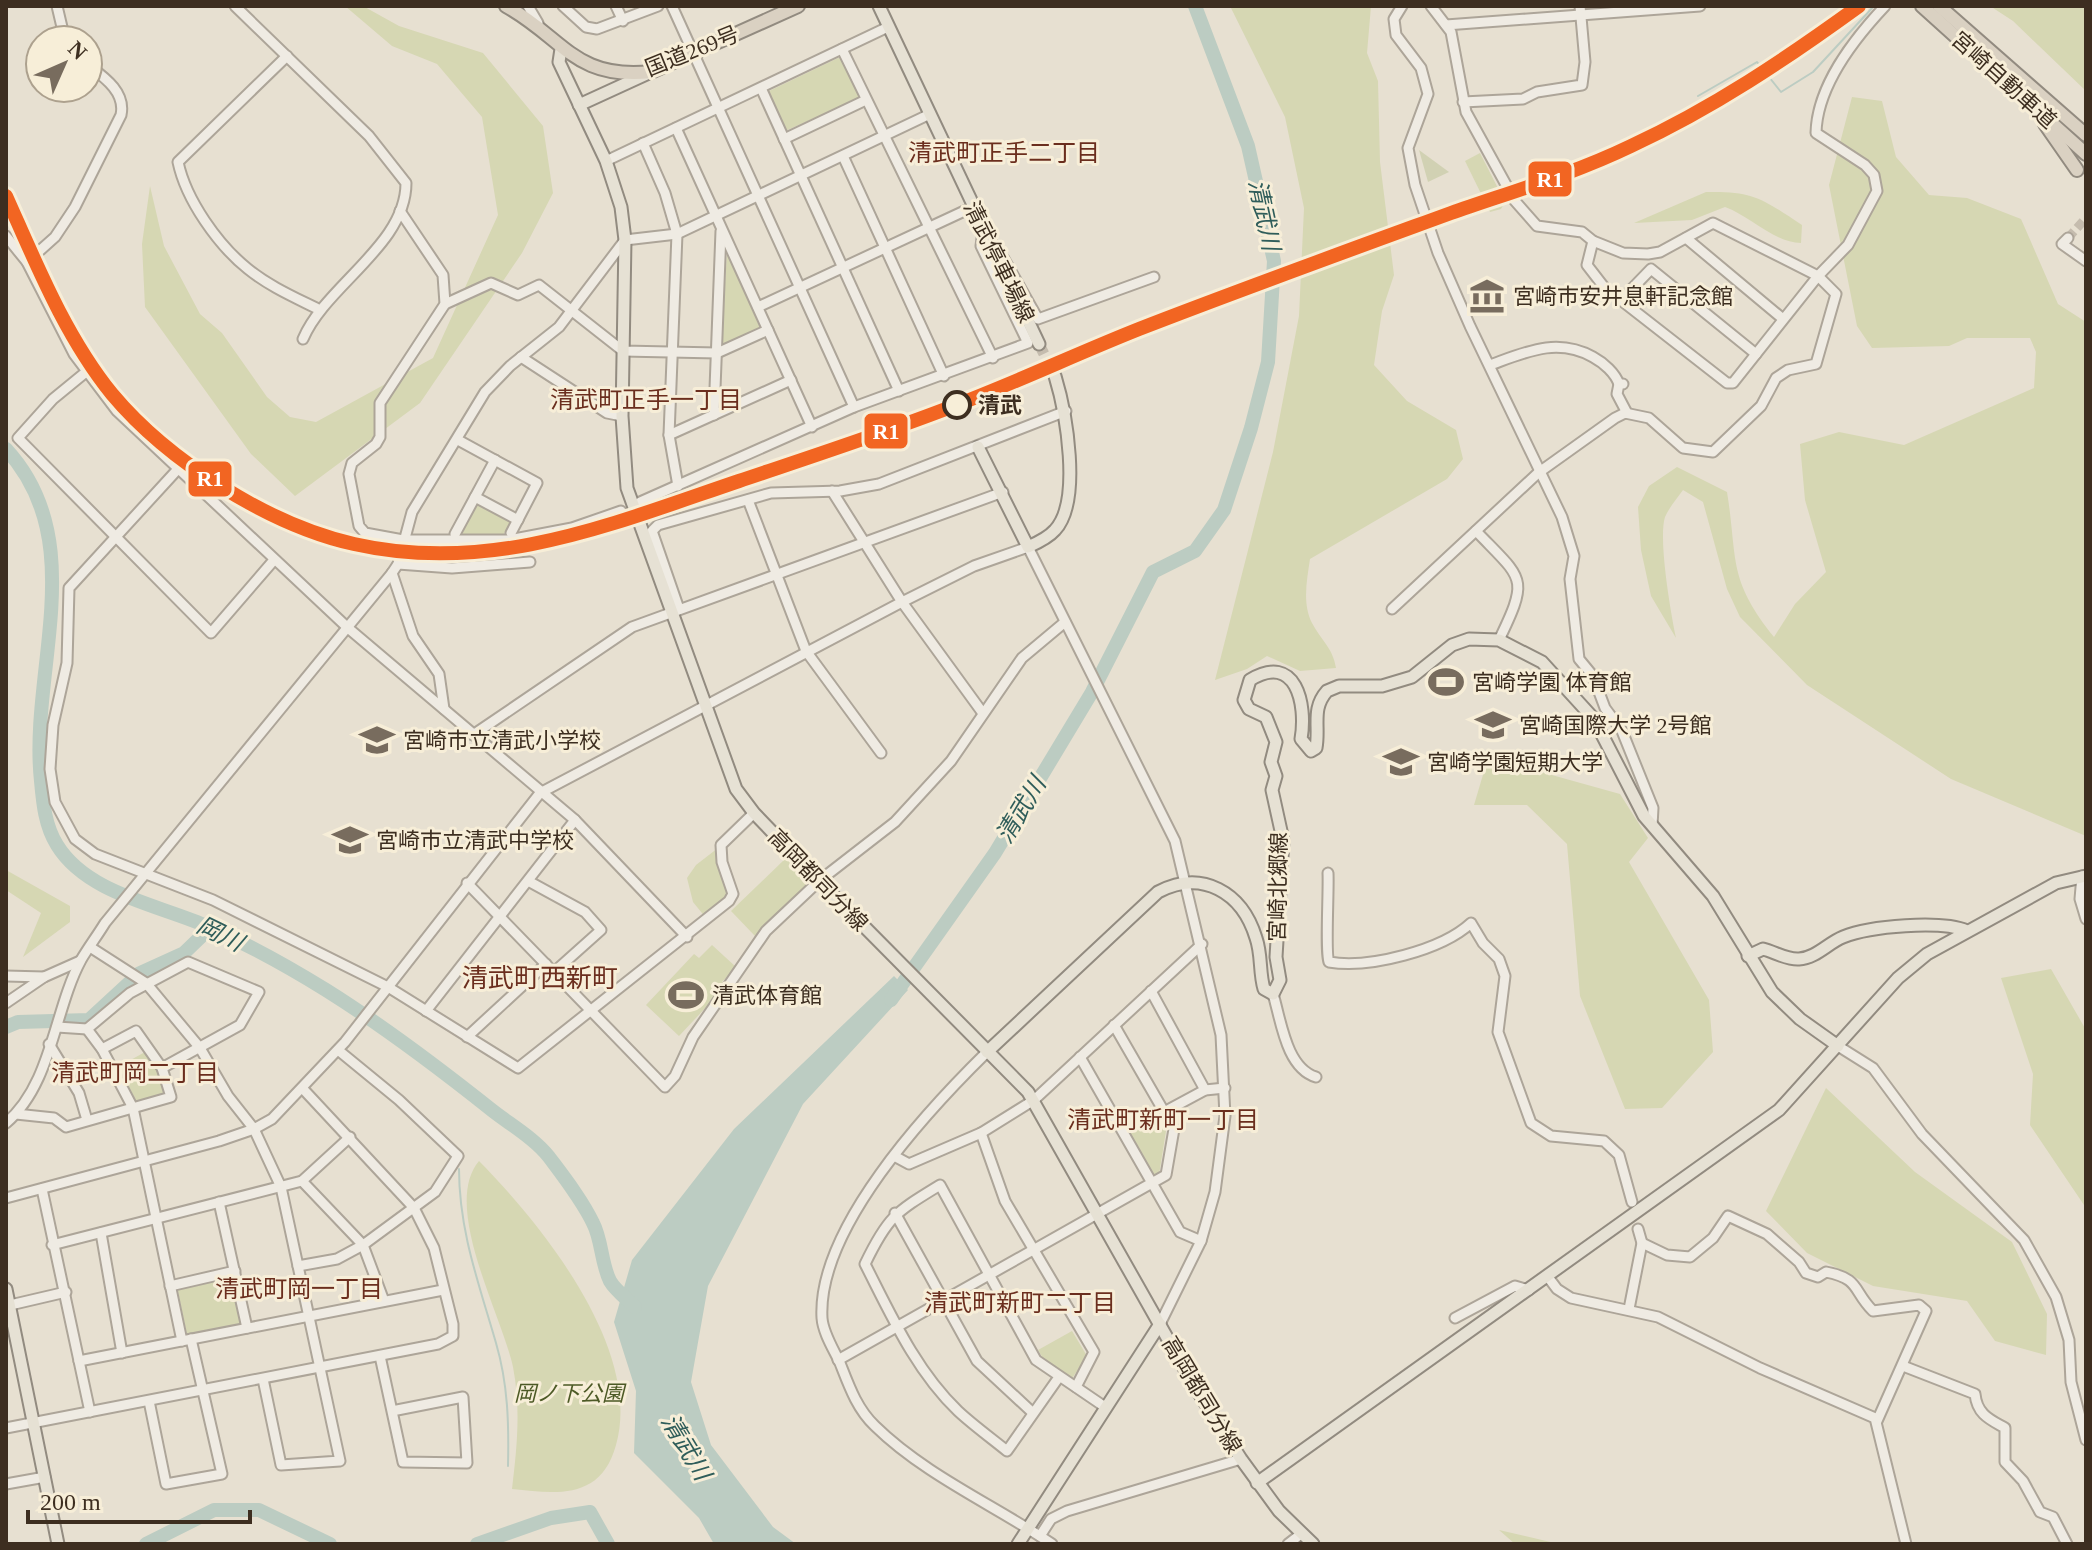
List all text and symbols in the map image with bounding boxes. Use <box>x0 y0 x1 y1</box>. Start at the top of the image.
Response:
street label: 国道269号 <box>641 21 743 81</box>
north arrow <box>24 24 104 104</box>
street label: 宮崎自動車道 <box>1947 27 2061 133</box>
text: N <box>63 36 92 65</box>
district label: 清武町正手二丁目 <box>908 140 1100 166</box>
line badge: R1 <box>1527 160 1573 198</box>
text: R1 <box>1537 167 1563 192</box>
water label: 清武川 <box>1244 177 1285 256</box>
street label: 清武停車場線 <box>959 197 1039 327</box>
museum icon: 宮崎市安井息軒記念館 <box>1468 277 1506 315</box>
place label: 宮崎市安井息軒記念館 <box>1513 284 1733 309</box>
district label: 清武町正手一丁目 <box>550 387 742 413</box>
marker: 清武 <box>943 391 971 419</box>
place label: 清武 <box>978 393 1022 418</box>
line badge: R1 <box>863 412 909 450</box>
text: R1 <box>873 419 899 444</box>
line badge: R1 <box>187 460 233 498</box>
text: R1 <box>197 466 223 491</box>
sports icon: 宮崎学園 体育館 <box>1427 663 1465 701</box>
place label: 宮崎学園 体育館 <box>1472 670 1632 695</box>
school or university icon: 宮崎国際大学 2号館 <box>1474 706 1512 744</box>
place label: 宮崎国際大学 2号館 <box>1519 713 1712 738</box>
school or university icon: 宮崎市立清武小学校 <box>358 721 396 759</box>
place label: 宮崎市立清武小学校 <box>403 728 601 753</box>
school or university icon: 宮崎学園短期大学 <box>1382 743 1420 781</box>
place label: 宮崎学園短期大学 <box>1427 750 1603 775</box>
water label: 清武川 <box>991 770 1052 848</box>
school or university icon: 宮崎市立清武中学校 <box>331 821 369 859</box>
street label: 高岡都司分線 <box>763 824 873 936</box>
place label: 宮崎市立清武中学校 <box>376 828 574 853</box>
street label: 宮崎北郷線 <box>1265 832 1291 942</box>
water label: 岡川 <box>193 912 250 958</box>
district label: 清武町西新町 <box>462 964 618 993</box>
sports icon: 清武体育館 <box>667 976 705 1014</box>
place label: 清武体育館 <box>712 983 822 1008</box>
district label: 清武町岡二丁目 <box>51 1060 219 1086</box>
district label: 清武町新町一丁目 <box>1067 1107 1259 1133</box>
district label: 清武町岡一丁目 <box>215 1276 383 1302</box>
district label: 清武町新町二丁目 <box>924 1290 1116 1316</box>
street label: 高岡都司分線 <box>1157 1332 1247 1458</box>
park label: 岡ノ下公園 <box>514 1381 627 1406</box>
water label: 清武川 <box>656 1409 717 1487</box>
scale bar <box>28 1474 250 1524</box>
text: 200 m <box>40 1489 101 1515</box>

